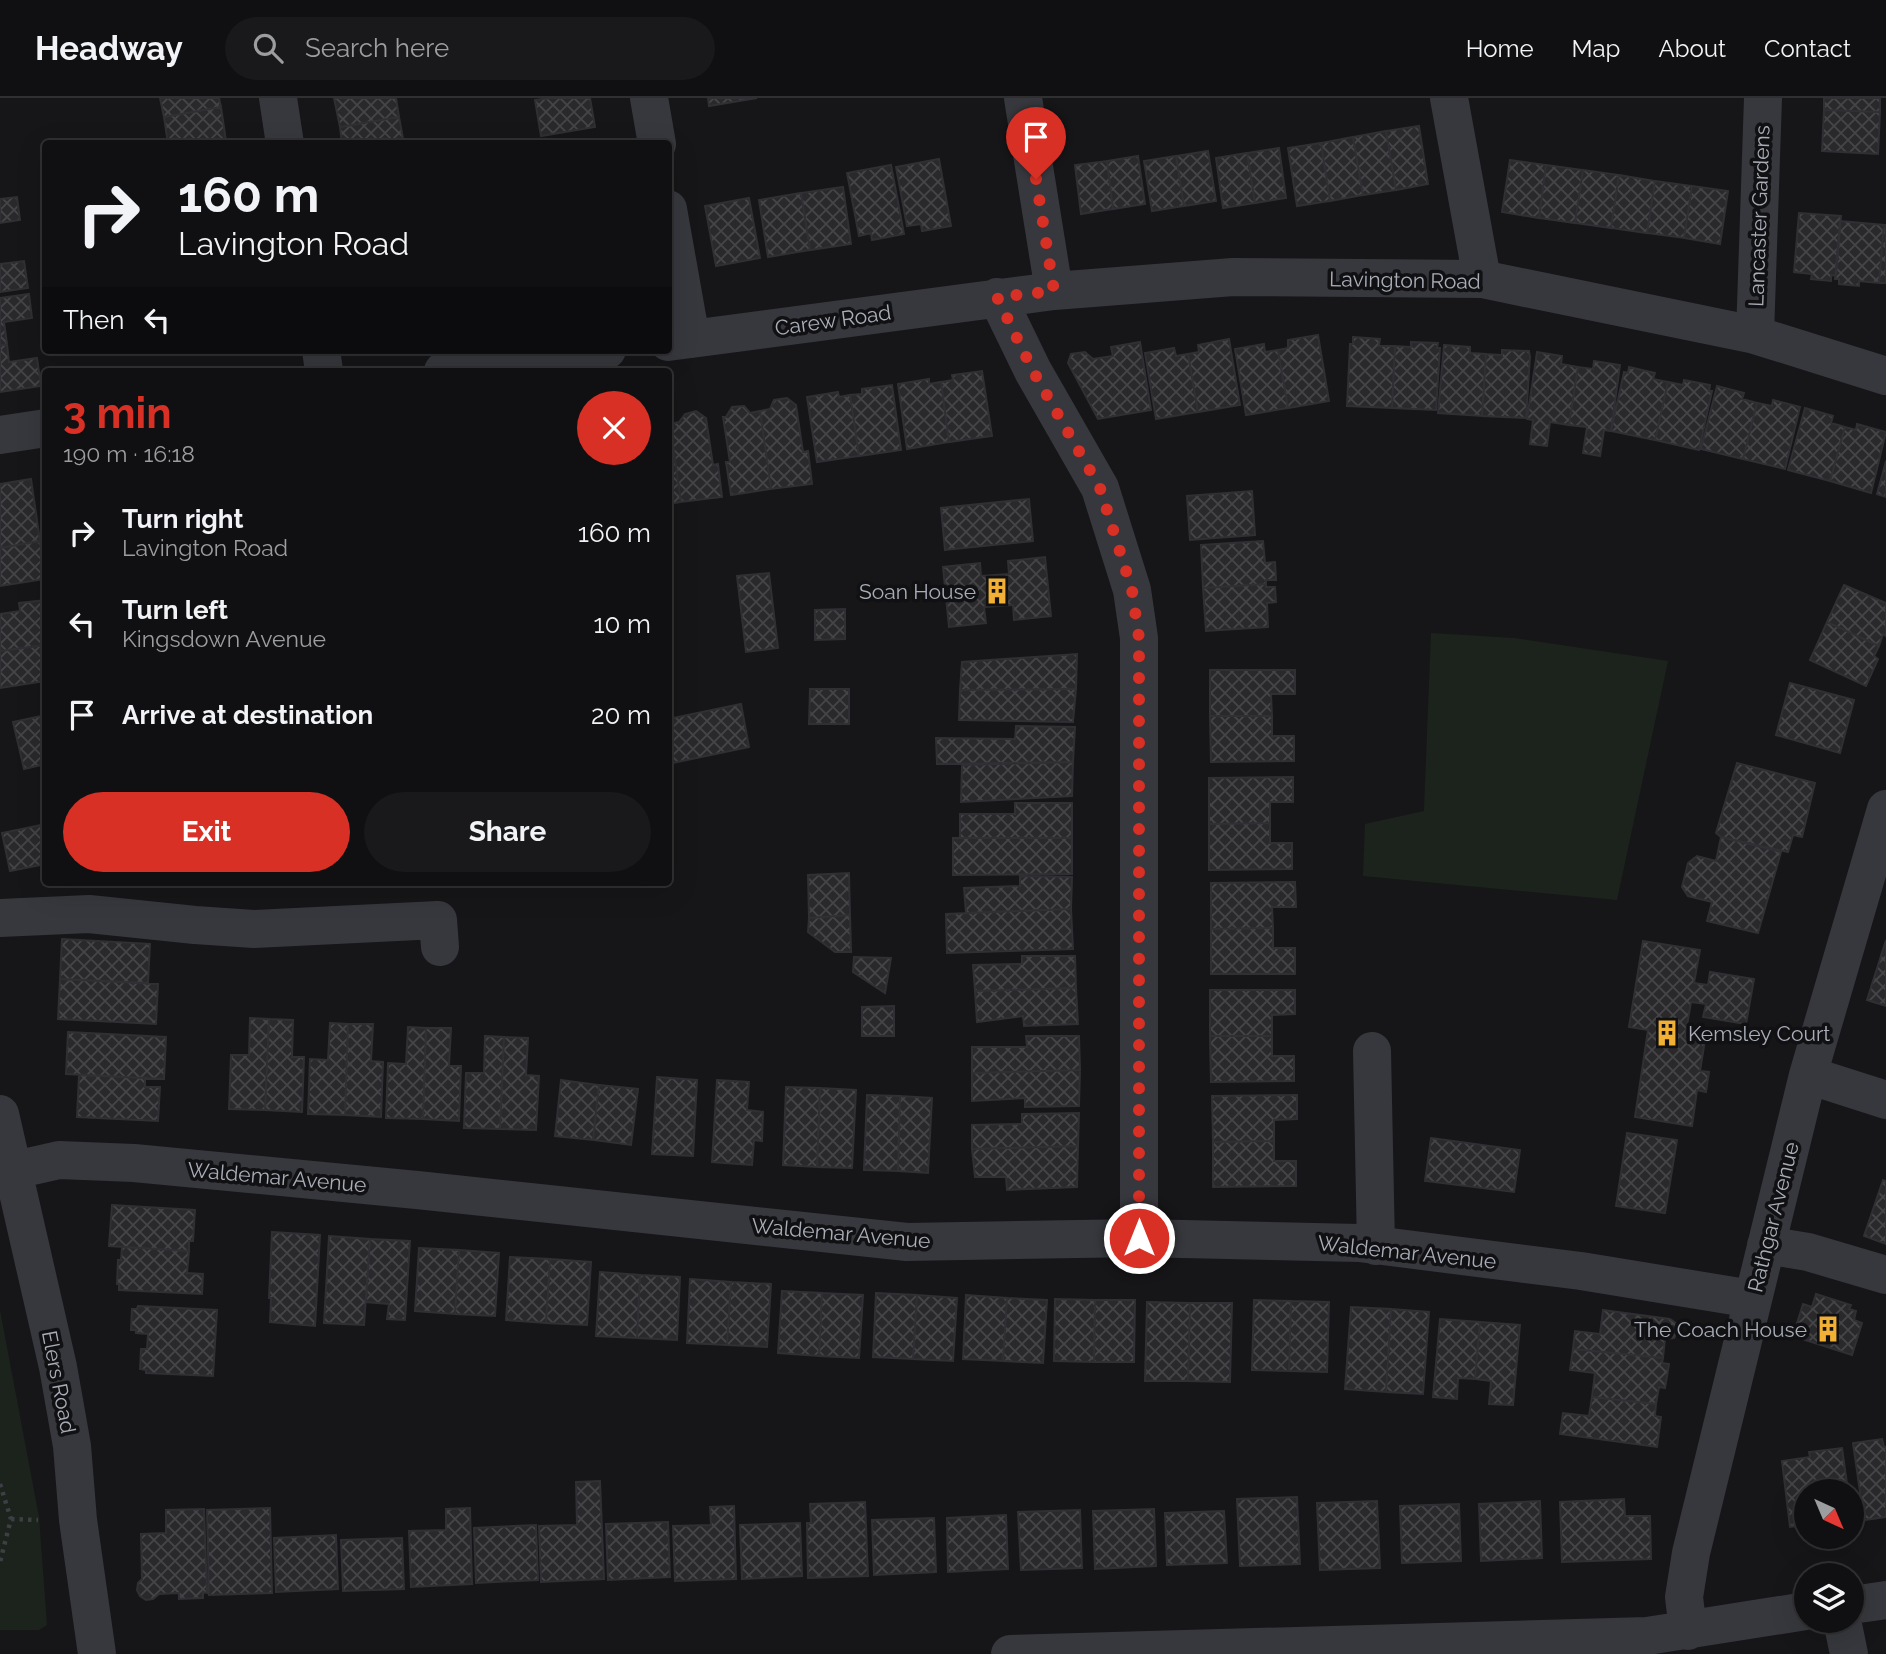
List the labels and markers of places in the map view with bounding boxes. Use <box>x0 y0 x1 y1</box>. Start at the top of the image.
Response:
pin <box>1006 107 1066 179</box>
building icon: Soan House <box>982 576 1012 606</box>
place label: Soan House <box>859 579 976 604</box>
building icon: Kemsley Court <box>1652 1018 1682 1048</box>
place label: Kemsley Court <box>1688 1021 1830 1046</box>
building icon: The Coach House <box>1813 1314 1843 1344</box>
place label: The Coach House <box>1634 1317 1807 1342</box>

